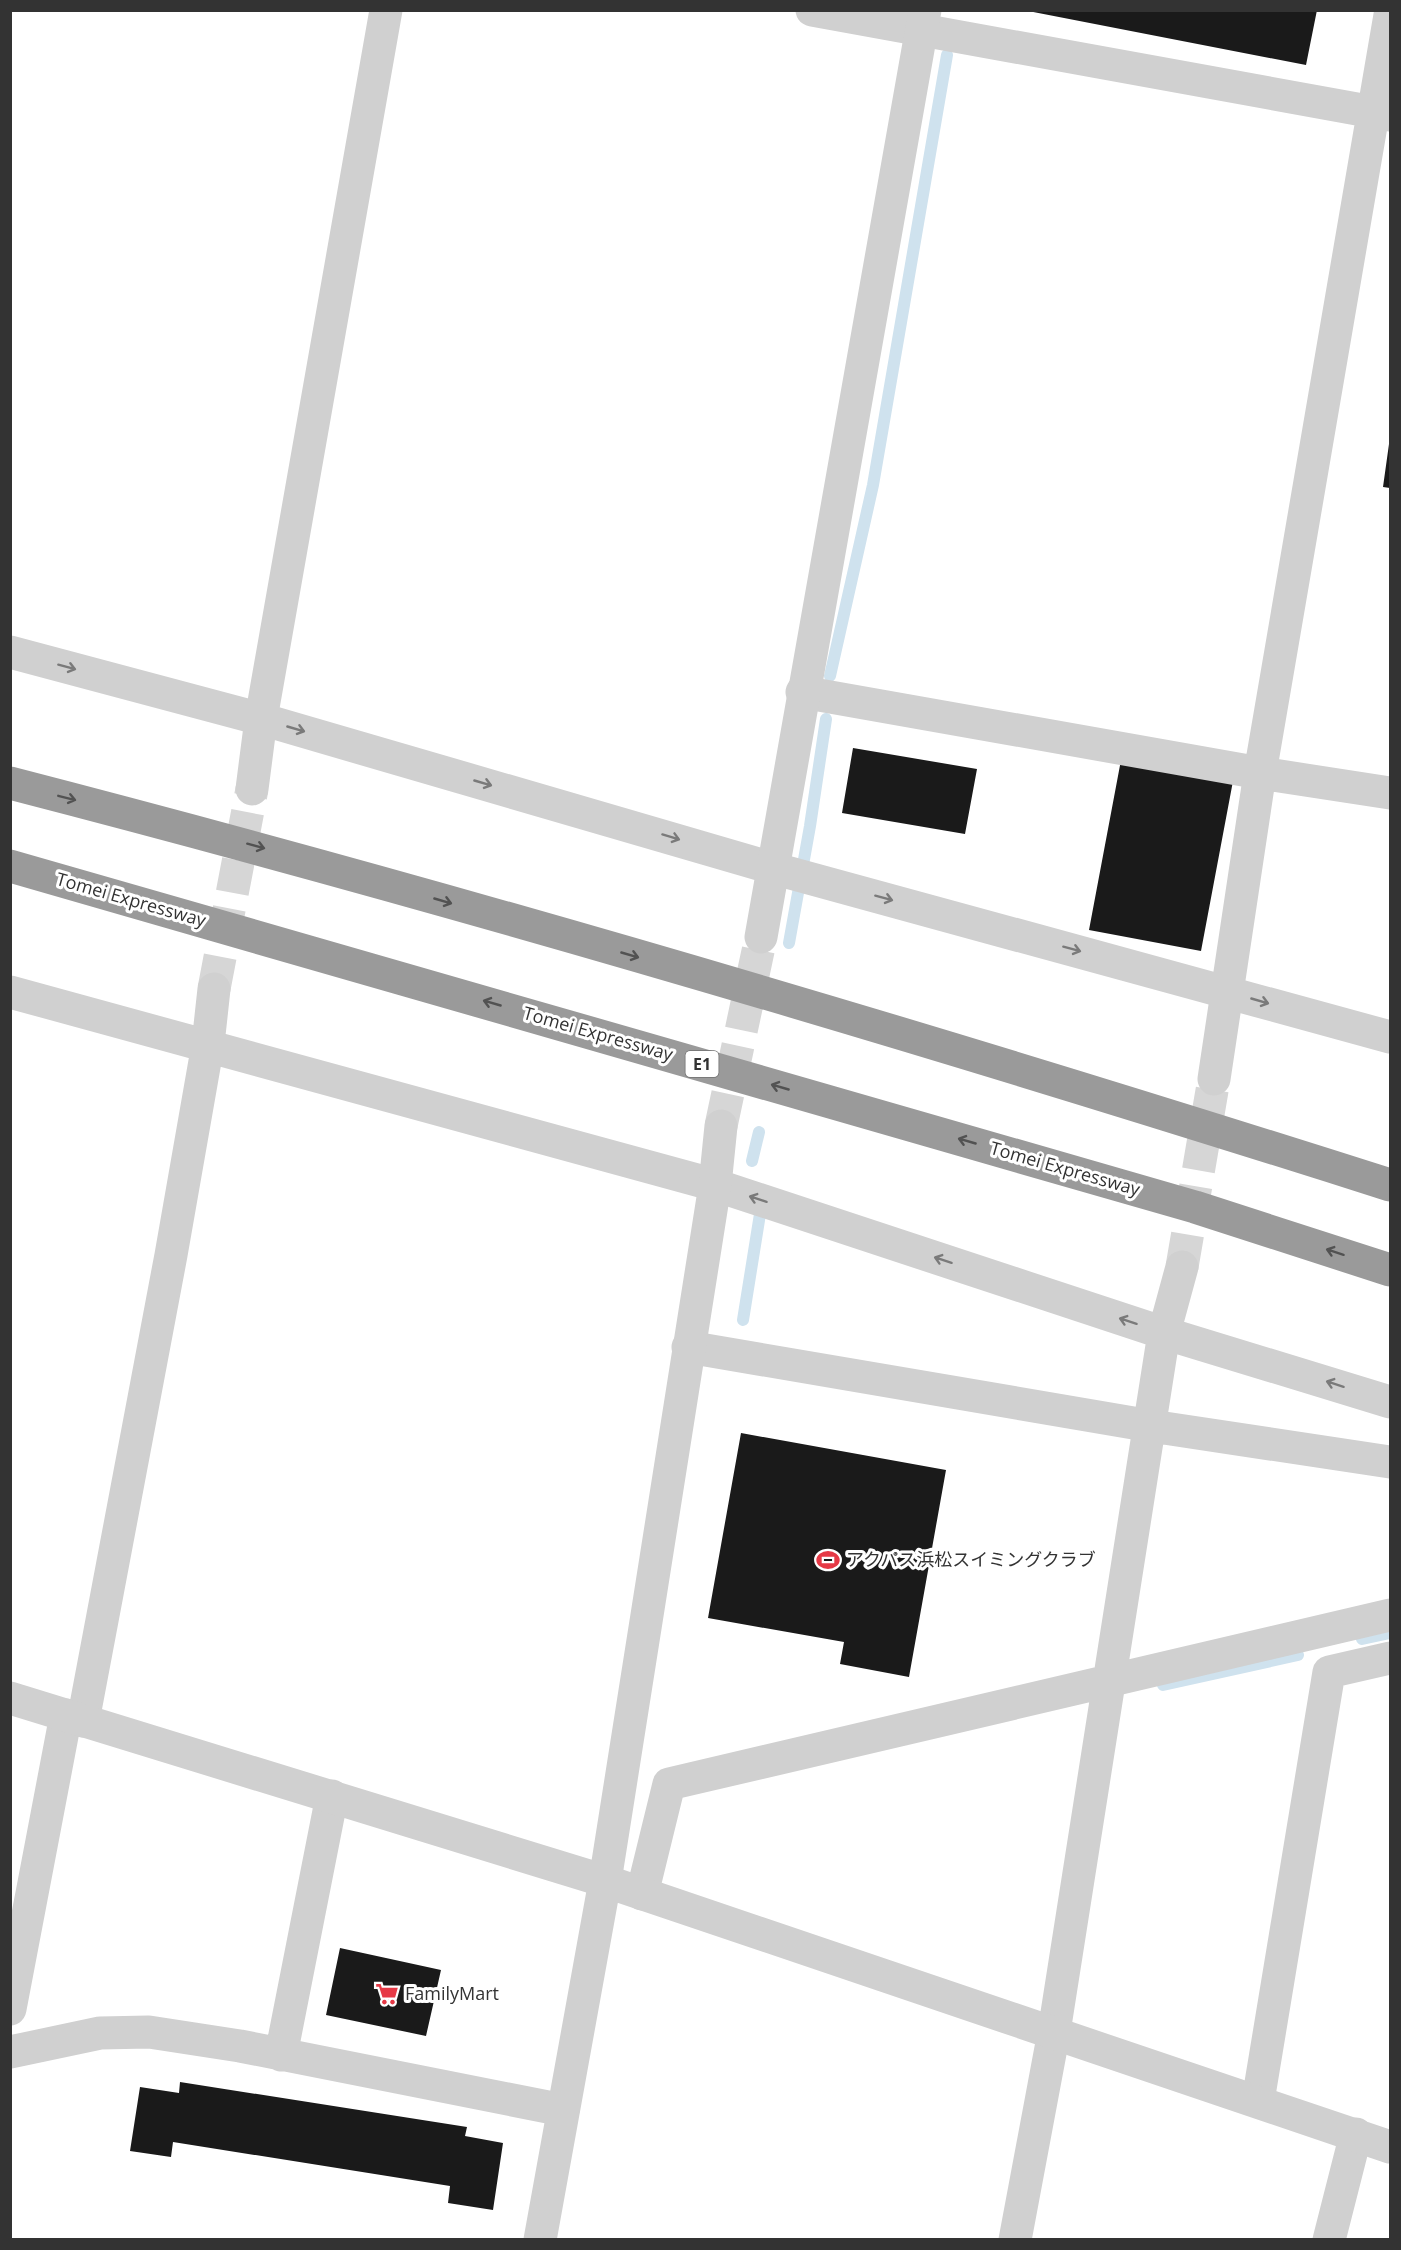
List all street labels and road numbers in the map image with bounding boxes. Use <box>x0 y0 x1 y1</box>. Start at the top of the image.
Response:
street label: Tomei Expressway <box>54 866 210 932</box>
street label: Tomei Expressway <box>521 1000 677 1066</box>
road number: E1 <box>686 1051 718 1077</box>
street label: Tomei Expressway <box>988 1135 1144 1201</box>

